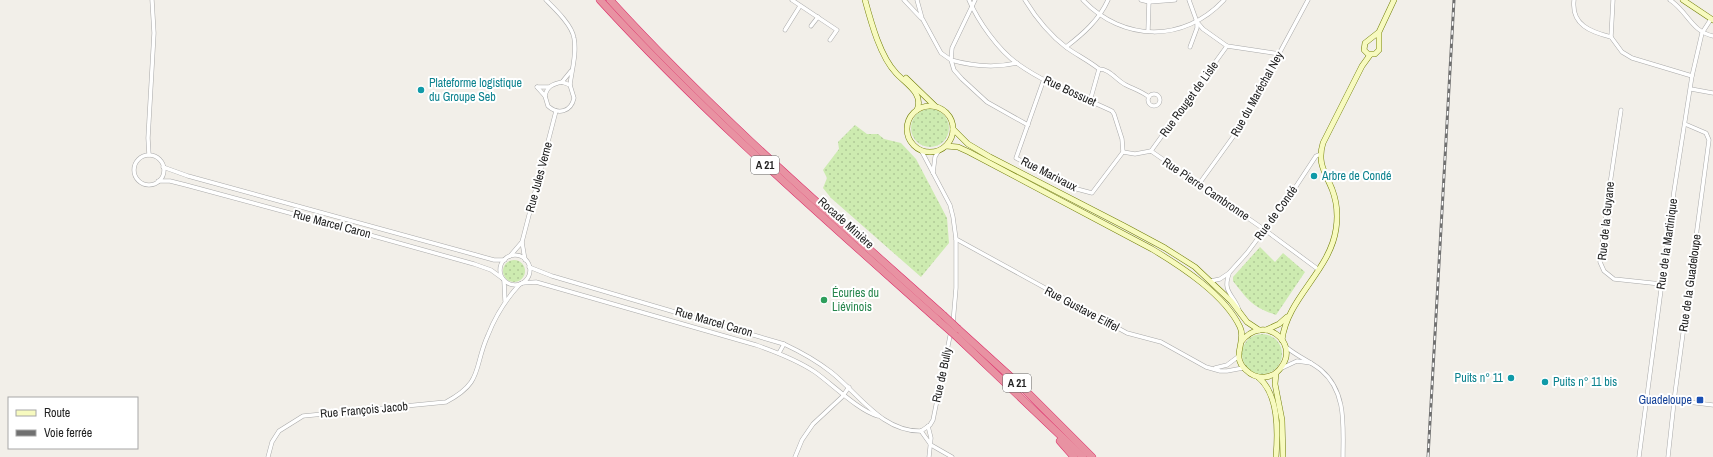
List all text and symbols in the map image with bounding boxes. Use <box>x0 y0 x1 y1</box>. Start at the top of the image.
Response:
street label: Rue du Maréchal Ney <box>1227 48 1287 139</box>
street label: Rue Rouget de Lisle <box>1156 58 1222 140</box>
street label: Rue Bossuet <box>1041 72 1099 110</box>
place label: Plateforme logistique du Groupe Seb <box>429 75 522 105</box>
marker: Plateforme logistique du Groupe Seb <box>416 85 426 95</box>
street label: Rue Jules Verne <box>522 140 556 214</box>
street label: Rue Marivaux <box>1018 153 1080 195</box>
street label: Rue Pierre Cambronne <box>1159 154 1253 224</box>
road number: A 21 <box>751 156 779 174</box>
place label: Arbre de Condé <box>1321 168 1391 184</box>
marker: Arbre de Condé <box>1309 171 1319 181</box>
street label: Rue de la Guyane <box>1594 181 1618 261</box>
street label: Rue de Condé <box>1251 183 1301 243</box>
street label: Rocade Minière <box>815 194 877 252</box>
street label: Rue de la Martinique <box>1653 197 1681 291</box>
street label: Rue Marcel Caron <box>291 206 373 242</box>
street label: Rue de la Guadeloupe <box>1675 233 1705 333</box>
street label: Rue Gustave Eiffel <box>1042 283 1122 335</box>
place label: Écuries du Liévinois <box>832 285 879 315</box>
marker: Écuries du Liévinois <box>819 295 829 305</box>
street label: Rue Marcel Caron <box>673 303 755 341</box>
street label: Rue de Bully <box>928 346 956 404</box>
place label: Puits n° 11 <box>1455 370 1504 386</box>
marker: Puits n° 11 <box>1506 373 1516 383</box>
road number: A 21 <box>1003 374 1031 392</box>
place label: Puits n° 11 bis <box>1553 374 1617 390</box>
marker: Puits n° 11 bis <box>1540 377 1550 387</box>
place label: Guadeloupe <box>1638 392 1692 408</box>
marker: Guadeloupe <box>1695 395 1705 405</box>
legend <box>8 397 138 449</box>
street label: Rue François Jacob <box>319 398 409 422</box>
text: Route <box>44 405 70 421</box>
text: Voie ferrée <box>44 425 92 441</box>

